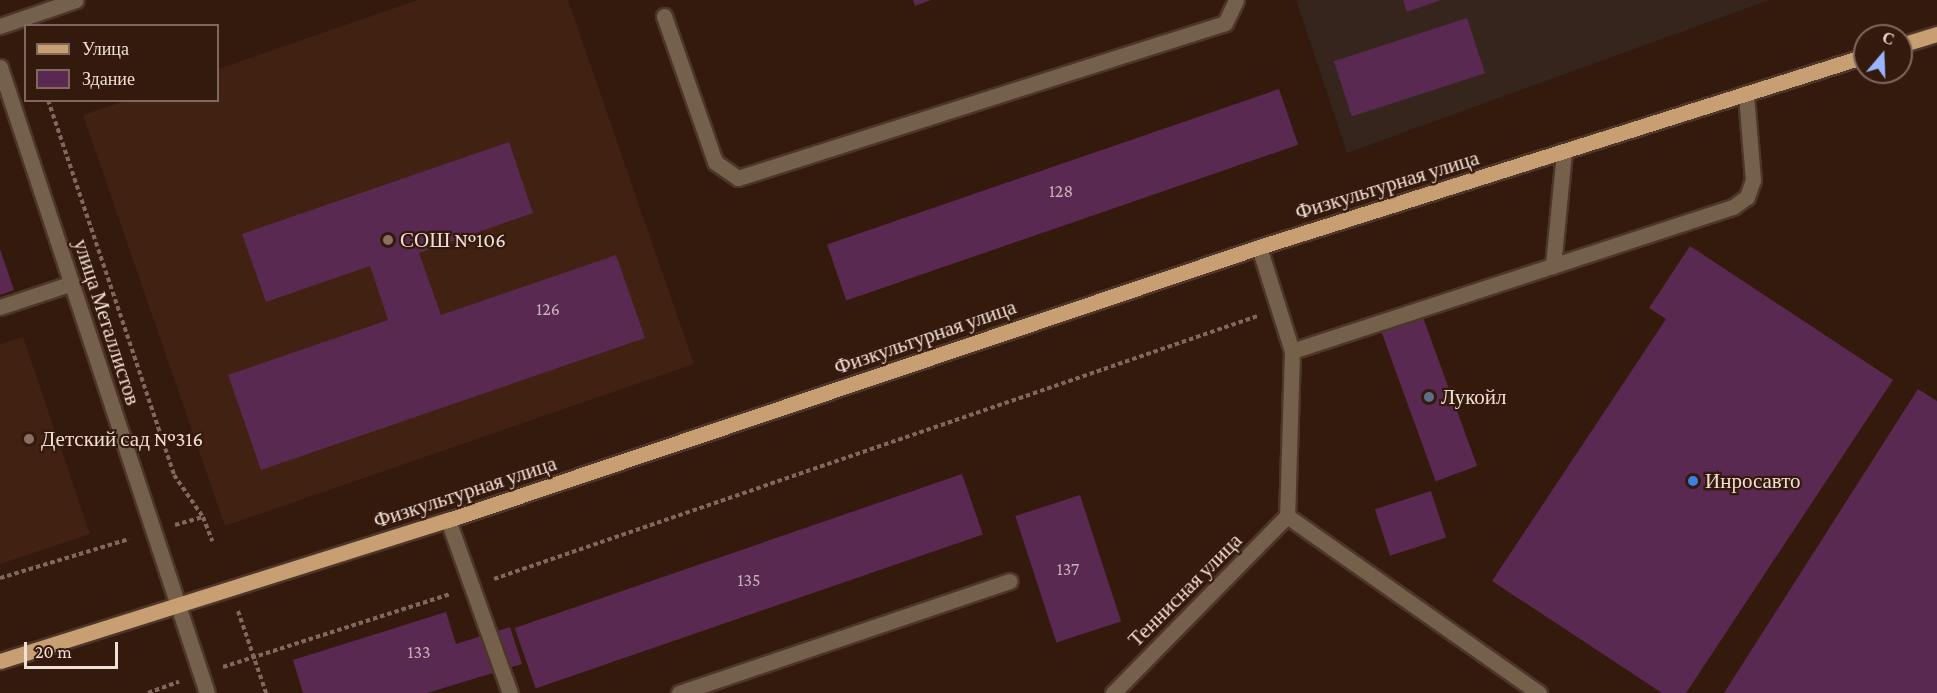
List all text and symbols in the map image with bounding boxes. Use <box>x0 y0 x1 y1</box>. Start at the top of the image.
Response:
legend <box>24 24 219 102</box>
north arrow <box>1853 24 1913 84</box>
text: С <box>1880 28 1897 48</box>
text: Улица <box>82 39 129 59</box>
text: Здание <box>82 69 135 89</box>
street label: Физкультурная улица <box>1292 145 1482 225</box>
house number: 128 <box>1049 180 1073 202</box>
place label: СОШ №106 <box>400 227 506 253</box>
marker: СОШ №106 <box>381 233 395 247</box>
street label: улица Металлистов <box>68 236 146 408</box>
street label: Физкультурная улица <box>831 294 1019 380</box>
house number: 126 <box>536 298 560 320</box>
place label: Лукойл <box>1441 384 1507 410</box>
marker: Лукойл <box>1422 390 1436 404</box>
place label: Детский сад №316 <box>41 426 203 452</box>
marker: Детский сад №316 <box>22 432 36 446</box>
street label: Физкультурная улица <box>370 451 560 533</box>
place label: Инросавто <box>1705 468 1801 494</box>
marker: Инросавто <box>1686 474 1700 488</box>
street label: Теннисная улица <box>1123 528 1247 652</box>
house number: 137 <box>1057 558 1079 580</box>
house number: 135 <box>737 569 761 591</box>
scale bar <box>27 630 122 668</box>
house number: 133 <box>408 641 430 663</box>
text: 20 m <box>35 642 72 662</box>

